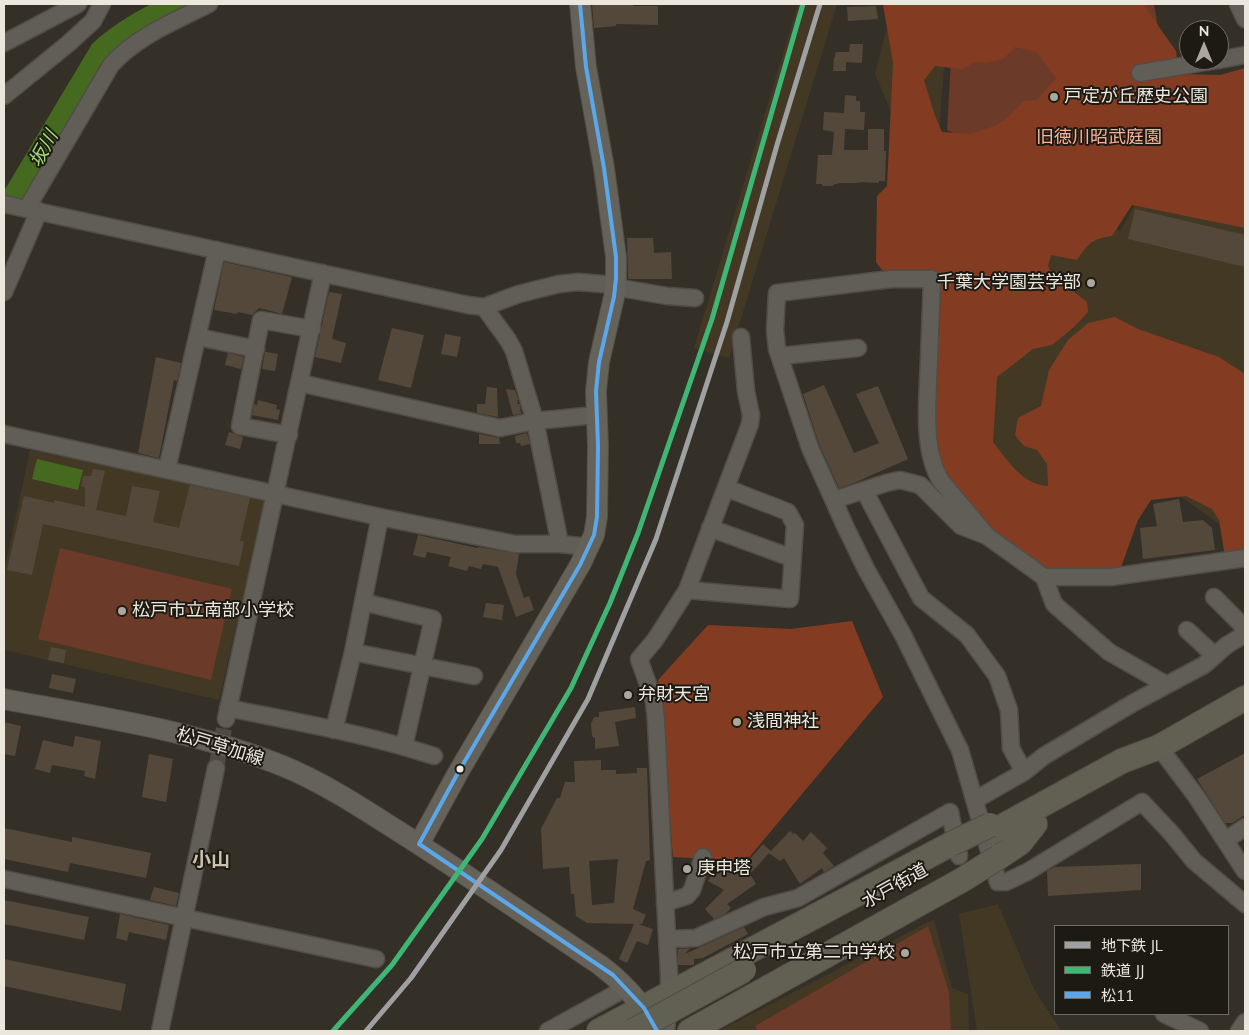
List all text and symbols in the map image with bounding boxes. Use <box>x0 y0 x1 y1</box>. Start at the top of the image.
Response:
north arrow <box>1179 20 1229 70</box>
text: N <box>1199 22 1209 40</box>
place label: 戸定が丘歴史公園 <box>1064 86 1208 108</box>
marker: 戸定が丘歴史公園 <box>1048 91 1060 103</box>
water label: 坂川 <box>25 127 63 171</box>
park label: 旧徳川昭武庭園 <box>1036 127 1162 149</box>
place label: 千葉大学園芸学部 <box>937 272 1081 294</box>
marker: 千葉大学園芸学部 <box>1085 277 1097 289</box>
place label: 松戸市立南部小学校 <box>132 600 294 622</box>
marker: 松戸市立南部小学校 <box>116 605 128 617</box>
place label: 弁財天宮 <box>638 684 710 706</box>
marker: 弁財天宮 <box>622 689 634 701</box>
place label: 浅間神社 <box>747 711 819 733</box>
marker: 浅間神社 <box>731 716 743 728</box>
street label: 松戸草加線 <box>174 724 266 770</box>
unlabelled marker <box>455 764 465 774</box>
district label: 小山 <box>192 849 230 871</box>
place label: 庚申塔 <box>697 858 751 880</box>
street label: 水戸街道 <box>858 859 932 913</box>
marker: 庚申塔 <box>681 863 693 875</box>
legend <box>1054 925 1229 1015</box>
text: 地下鉄 JL <box>1101 936 1163 955</box>
place label: 松戸市立第二中学校 <box>733 942 895 964</box>
marker: 松戸市立第二中学校 <box>899 947 911 959</box>
text: 鉄道 JJ <box>1101 961 1145 980</box>
text: 松11 <box>1101 986 1134 1005</box>

